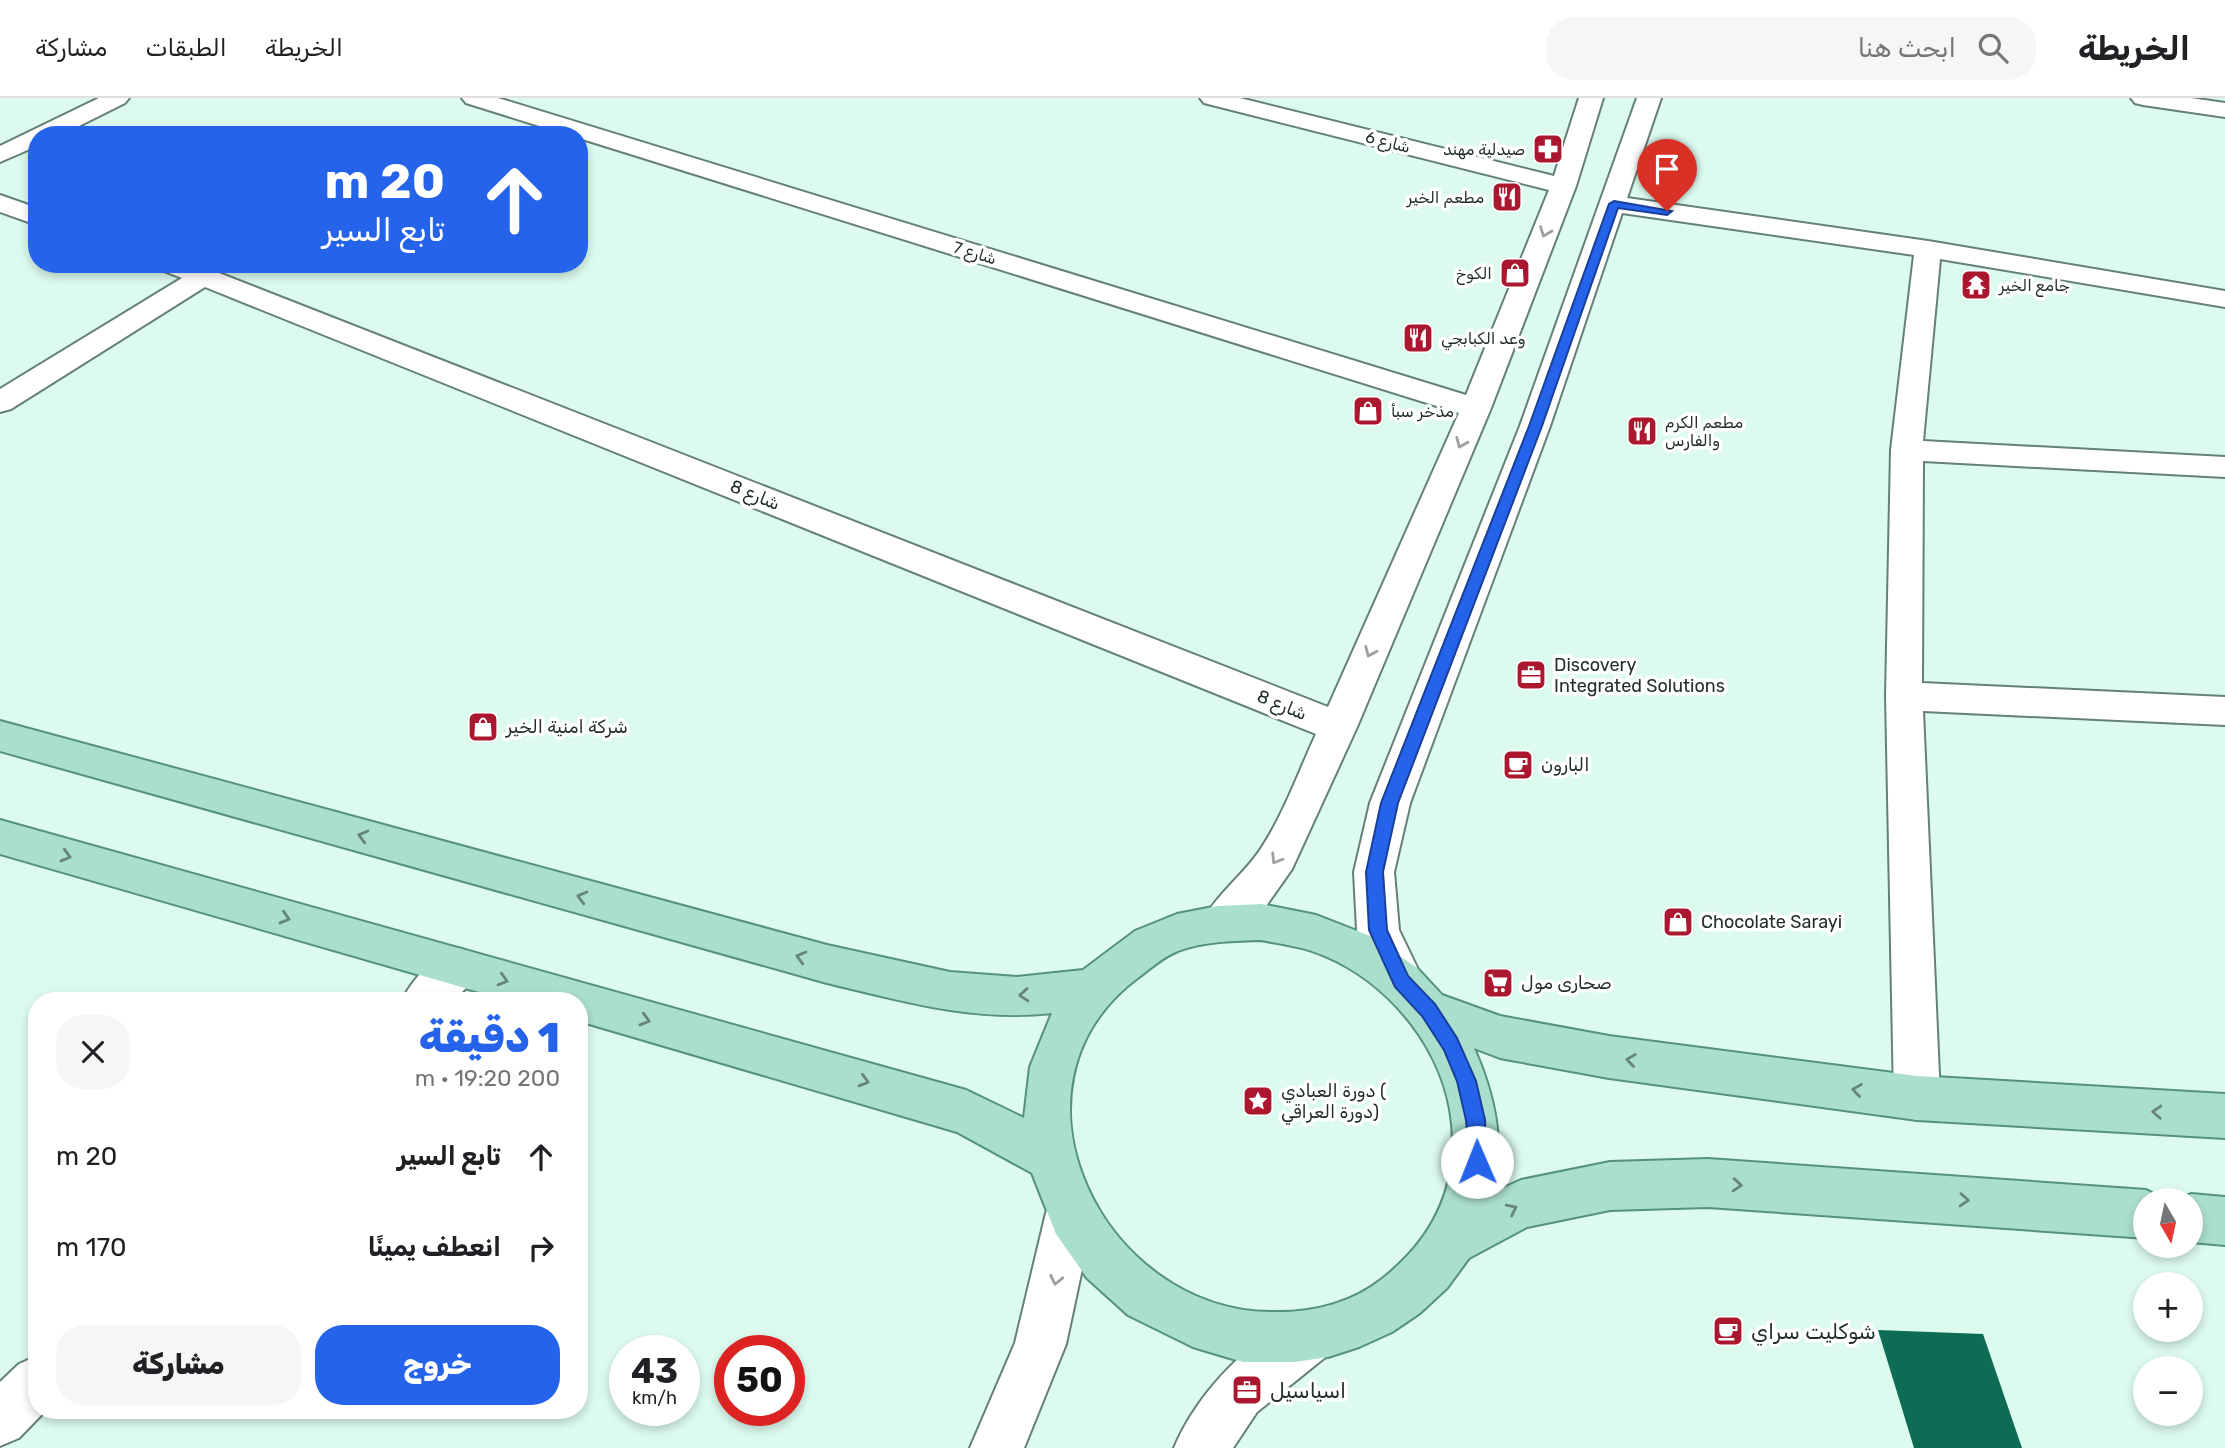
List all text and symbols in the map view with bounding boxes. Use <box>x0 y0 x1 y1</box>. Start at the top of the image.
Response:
search box <box>1546 17 2036 80</box>
icon: search <box>1974 29 2012 67</box>
text: الخريطة <box>2078 29 2190 68</box>
text: ابحث هنا <box>1858 33 1956 64</box>
text: مشاركة <box>35 34 107 62</box>
text: الطبقات <box>145 34 227 62</box>
text: الخريطة <box>265 34 343 62</box>
street label: شارع 6 <box>1363 127 1412 159</box>
pharmacy icon: صيدلية مهند <box>1531 132 1565 166</box>
pin <box>1637 139 1697 211</box>
place label: صيدلية مهند <box>1443 140 1525 160</box>
icon: arrive <box>1648 150 1686 188</box>
text: 20 m <box>325 152 445 210</box>
icon: ahead <box>469 154 560 245</box>
restaurant icon: مطعم الخير <box>1490 180 1524 214</box>
place label: مطعم الخير <box>1406 188 1484 208</box>
text: تابع السير <box>322 211 445 249</box>
one-way arrow <box>1540 225 1554 237</box>
street label: شارع 7 <box>951 237 999 270</box>
shop icon: الكوخ <box>1498 256 1532 290</box>
place label: الكوخ <box>1456 264 1492 285</box>
temple icon: جامع الخير <box>1959 268 1993 302</box>
place label: جامع الخير <box>1998 276 2070 297</box>
restaurant icon: وعد الكبابجي <box>1401 321 1435 355</box>
place label: وعد الكبابجي <box>1441 329 1525 351</box>
shop icon: مذخر سبأ <box>1351 394 1385 428</box>
place label: مذخر سبأ <box>1391 402 1454 422</box>
place label: مطعم الكرم والفارس <box>1665 413 1743 451</box>
restaurant icon: مطعم الكرم والفارس <box>1625 414 1659 448</box>
one-way arrow <box>1455 436 1469 448</box>
street label: شارع 8 <box>727 475 783 516</box>
one-way arrow <box>1365 645 1379 657</box>
place label: Discovery Integrated Solutions <box>1554 654 1725 697</box>
office icon: Discovery Integrated Solutions <box>1514 658 1548 692</box>
street label: شارع 8 <box>1254 685 1310 726</box>
shop icon: شركة امنية الخير <box>466 710 500 744</box>
place label: شركة امنية الخير <box>505 716 628 738</box>
cafe icon: البارون <box>1501 748 1535 782</box>
place label: البارون <box>1541 754 1589 776</box>
one-way arrow <box>357 830 369 845</box>
one-way arrow <box>59 848 71 862</box>
one-way arrow <box>1271 851 1284 864</box>
one-way arrow <box>576 890 588 905</box>
shop icon: Chocolate Sarayi <box>1661 905 1695 939</box>
one-way arrow <box>278 910 290 924</box>
place label: Chocolate Sarayi <box>1701 911 1842 933</box>
one-way arrow <box>795 951 807 965</box>
supermarket icon: صحارى مول <box>1481 966 1515 1000</box>
one-way arrow <box>497 972 509 986</box>
place label: صحارى مول <box>1521 972 1612 994</box>
one-way arrow <box>1019 988 1030 1003</box>
one-way arrow <box>639 1011 651 1026</box>
text: 1 دقيقة <box>419 1013 560 1063</box>
button: close <box>56 1015 130 1089</box>
one-way arrow <box>1625 1053 1637 1068</box>
text: 200 m · 19:20 <box>415 1064 560 1092</box>
one-way arrow <box>858 1073 870 1087</box>
place label: دورة العبادي ( دورة العراقي) <box>1281 1080 1386 1125</box>
one-way arrow <box>1851 1083 1863 1098</box>
place icon: دورة العبادي ( دورة العراقي) <box>1241 1084 1275 1118</box>
one-way arrow <box>2151 1105 2162 1120</box>
position arrow <box>1440 1125 1514 1199</box>
icon: ahead <box>522 1138 560 1176</box>
text: 20 m <box>56 1141 117 1172</box>
text: تابع السير <box>397 1141 501 1172</box>
one-way arrow <box>1731 1177 1742 1192</box>
north arrow <box>2133 1188 2203 1258</box>
map controls <box>2133 1188 2203 1426</box>
one-way arrow <box>1958 1192 1969 1207</box>
one-way arrow <box>1505 1204 1517 1218</box>
icon: right <box>522 1229 560 1267</box>
text: 170 m <box>56 1232 126 1263</box>
text: انعطف يمينًا <box>368 1232 501 1263</box>
button: + <box>2133 1272 2203 1342</box>
one-way arrow <box>1050 1274 1065 1286</box>
cafe icon: شوكليت سراي <box>1711 1314 1745 1348</box>
place label: شوكليت سراي <box>1751 1319 1876 1346</box>
button: مشاركة <box>56 1325 301 1405</box>
button: خروج <box>315 1325 560 1405</box>
speed limit sign: 50 <box>714 1335 805 1426</box>
text: 43 <box>631 1350 678 1392</box>
button: − <box>2133 1356 2203 1426</box>
office icon: اسياسيل <box>1230 1373 1264 1407</box>
place label: اسياسيل <box>1270 1378 1346 1403</box>
text: km/h <box>632 1387 677 1409</box>

